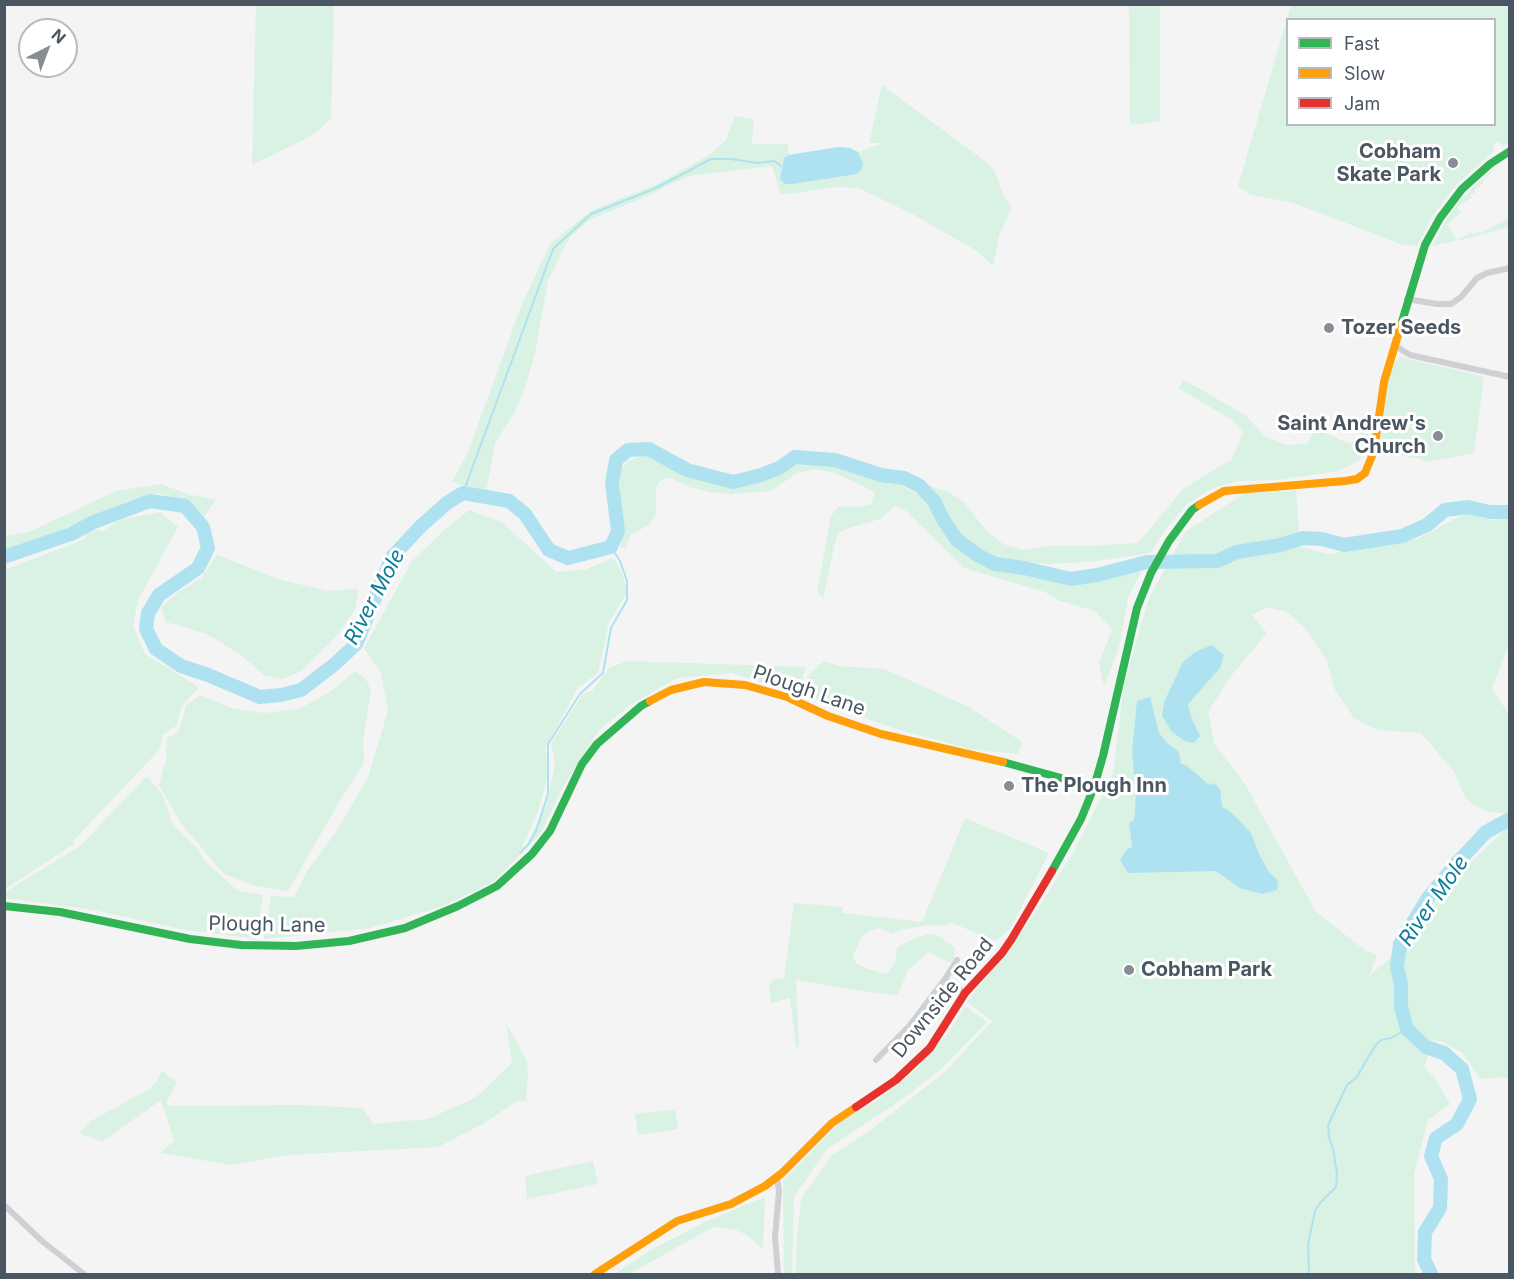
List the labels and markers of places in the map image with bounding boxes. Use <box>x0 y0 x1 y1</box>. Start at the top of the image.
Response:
place label: Cobham Skate Park <box>1337 140 1441 187</box>
marker: Cobham Skate Park <box>1446 156 1460 170</box>
place label: Tozer Seeds <box>1341 316 1461 340</box>
marker: Tozer Seeds <box>1322 321 1336 335</box>
place label: Saint Andrew's Church <box>1277 412 1426 459</box>
marker: Saint Andrew's Church <box>1431 429 1445 443</box>
place label: The Plough Inn <box>1021 774 1167 798</box>
marker: The Plough Inn <box>1002 779 1016 793</box>
place label: Cobham Park <box>1141 958 1272 982</box>
marker: Cobham Park <box>1122 963 1136 977</box>

